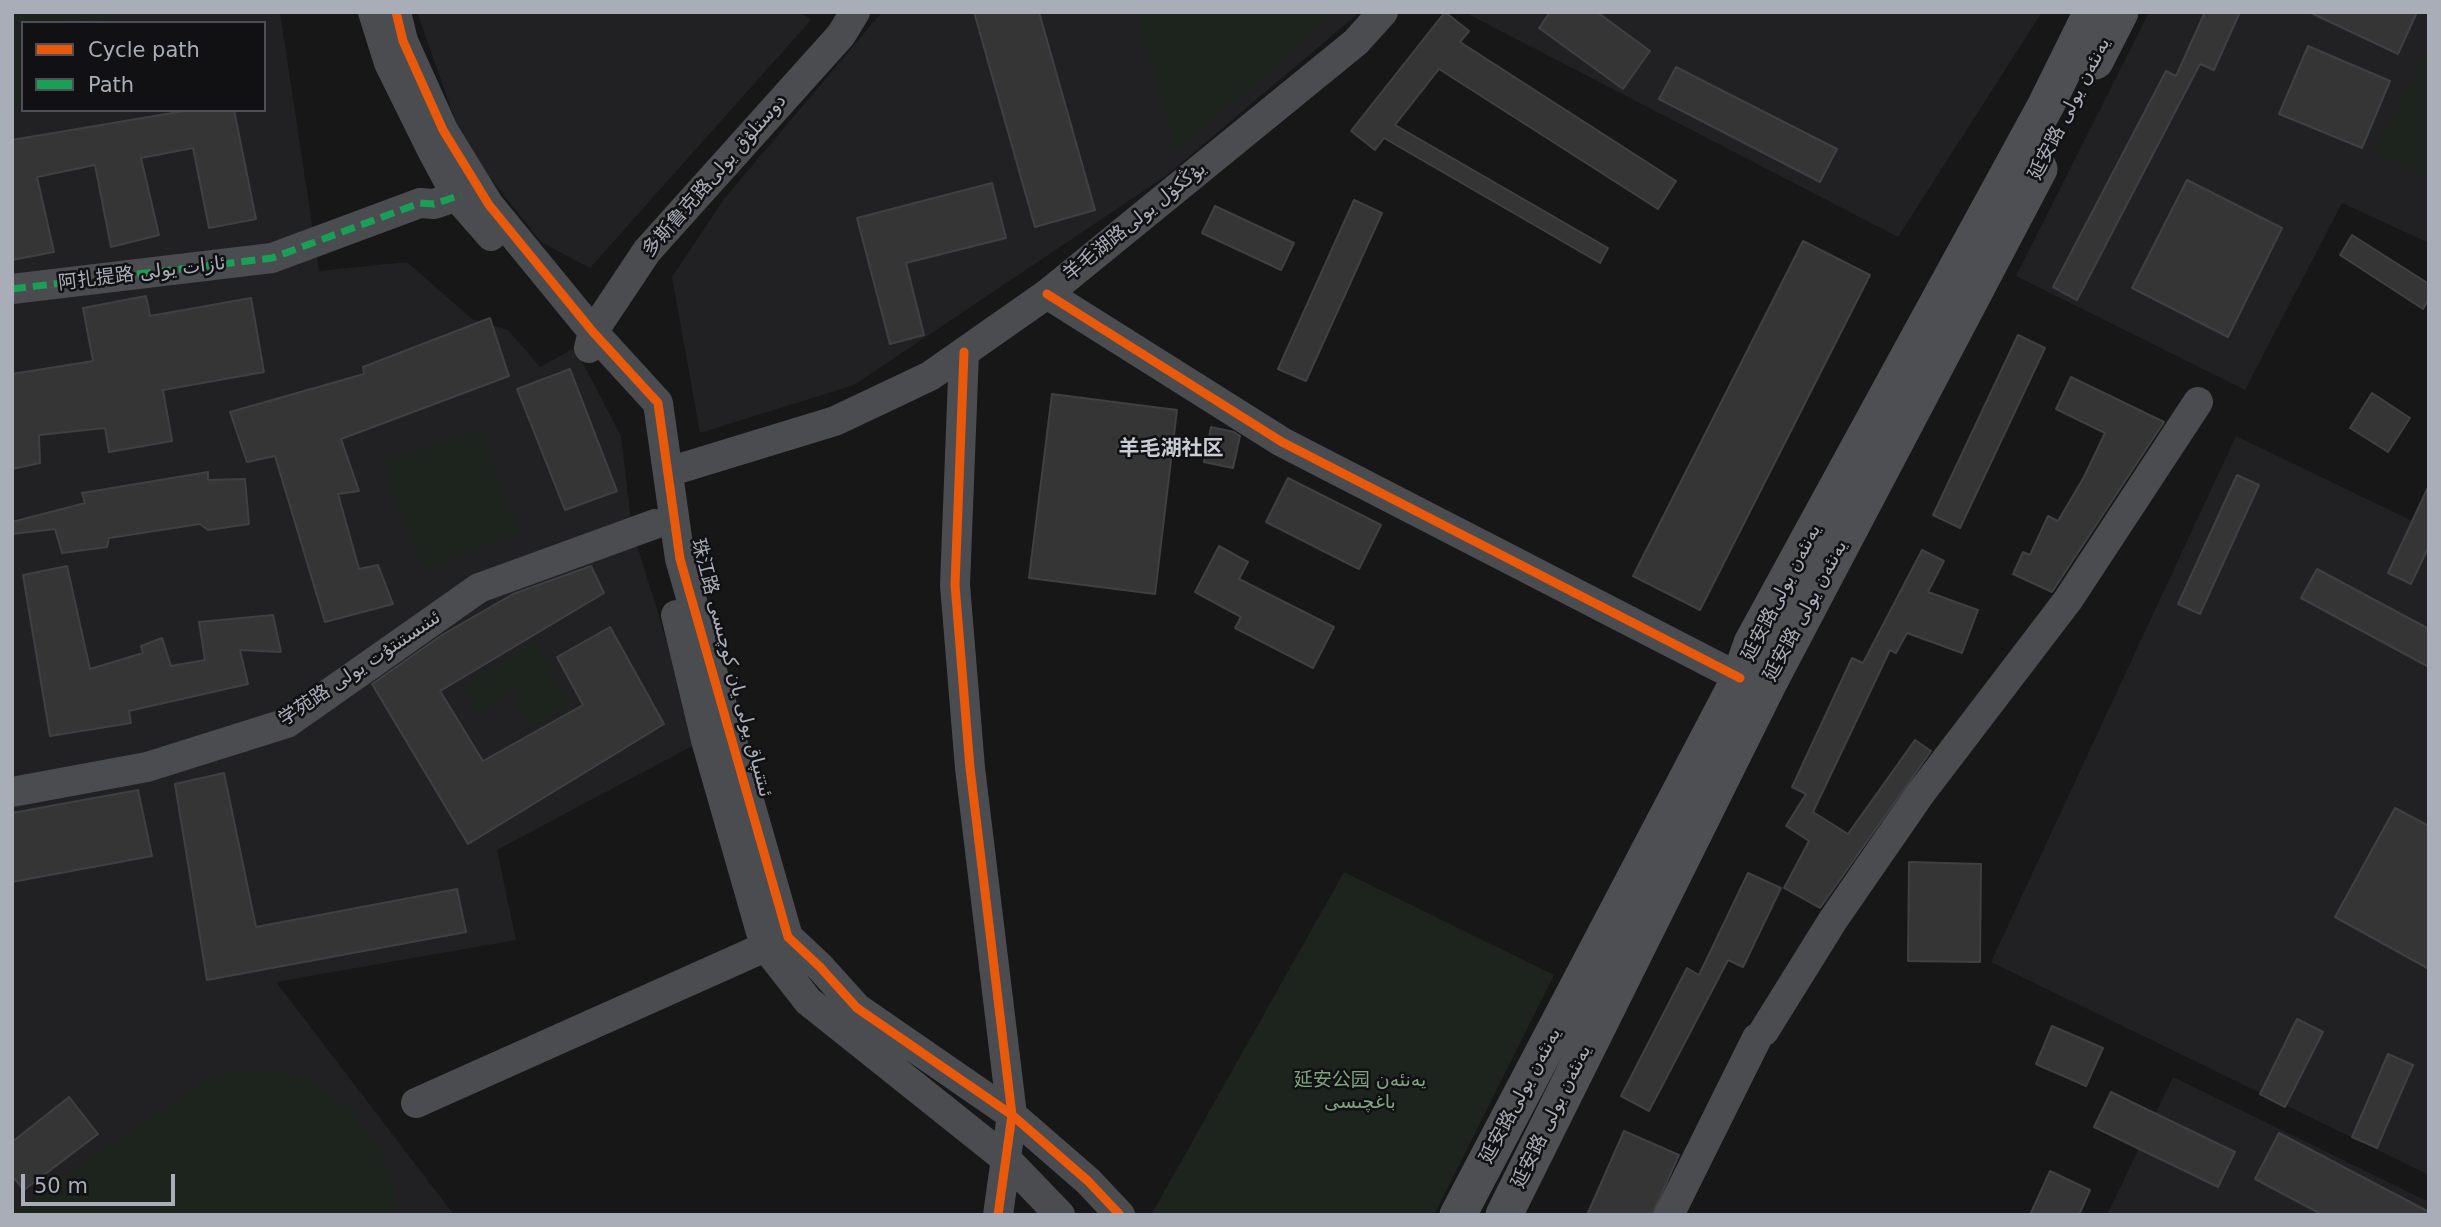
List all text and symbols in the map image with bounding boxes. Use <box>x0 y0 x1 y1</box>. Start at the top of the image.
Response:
legend <box>21 21 266 112</box>
street label: 延安路 يەنئەن يولى <box>2024 34 2116 184</box>
text: Cycle path <box>88 38 200 62</box>
text: Path <box>88 73 134 97</box>
street label: 多斯鲁克路دوستلۇق يولى <box>638 90 792 262</box>
street label: 羊毛湖路يۇڭكۆل يولى <box>1059 157 1211 287</box>
street label: 阿扎提路 ئازات يولى <box>57 252 227 296</box>
district label: 羊毛湖社区 <box>1119 437 1223 463</box>
street label: 延安路يەنئەن يولى <box>1738 521 1826 665</box>
street label: 珠江路 ئىتتىپاق يولى يان كوچىسى <box>685 536 777 800</box>
street label: 延安路 يەنئەن يولى <box>1759 537 1853 685</box>
street label: 学苑路 ئىنىستىتۇت يولى <box>275 606 445 732</box>
street label: 延安路يەنئەن يولى <box>1476 1024 1566 1168</box>
street label: 延安路 يەنئەن يولى <box>1507 1042 1597 1192</box>
park label: 延安公园 يەنئەن باغچىسى <box>1294 1070 1426 1114</box>
scale bar <box>24 1160 178 1204</box>
text: 50 m <box>34 1174 88 1198</box>

